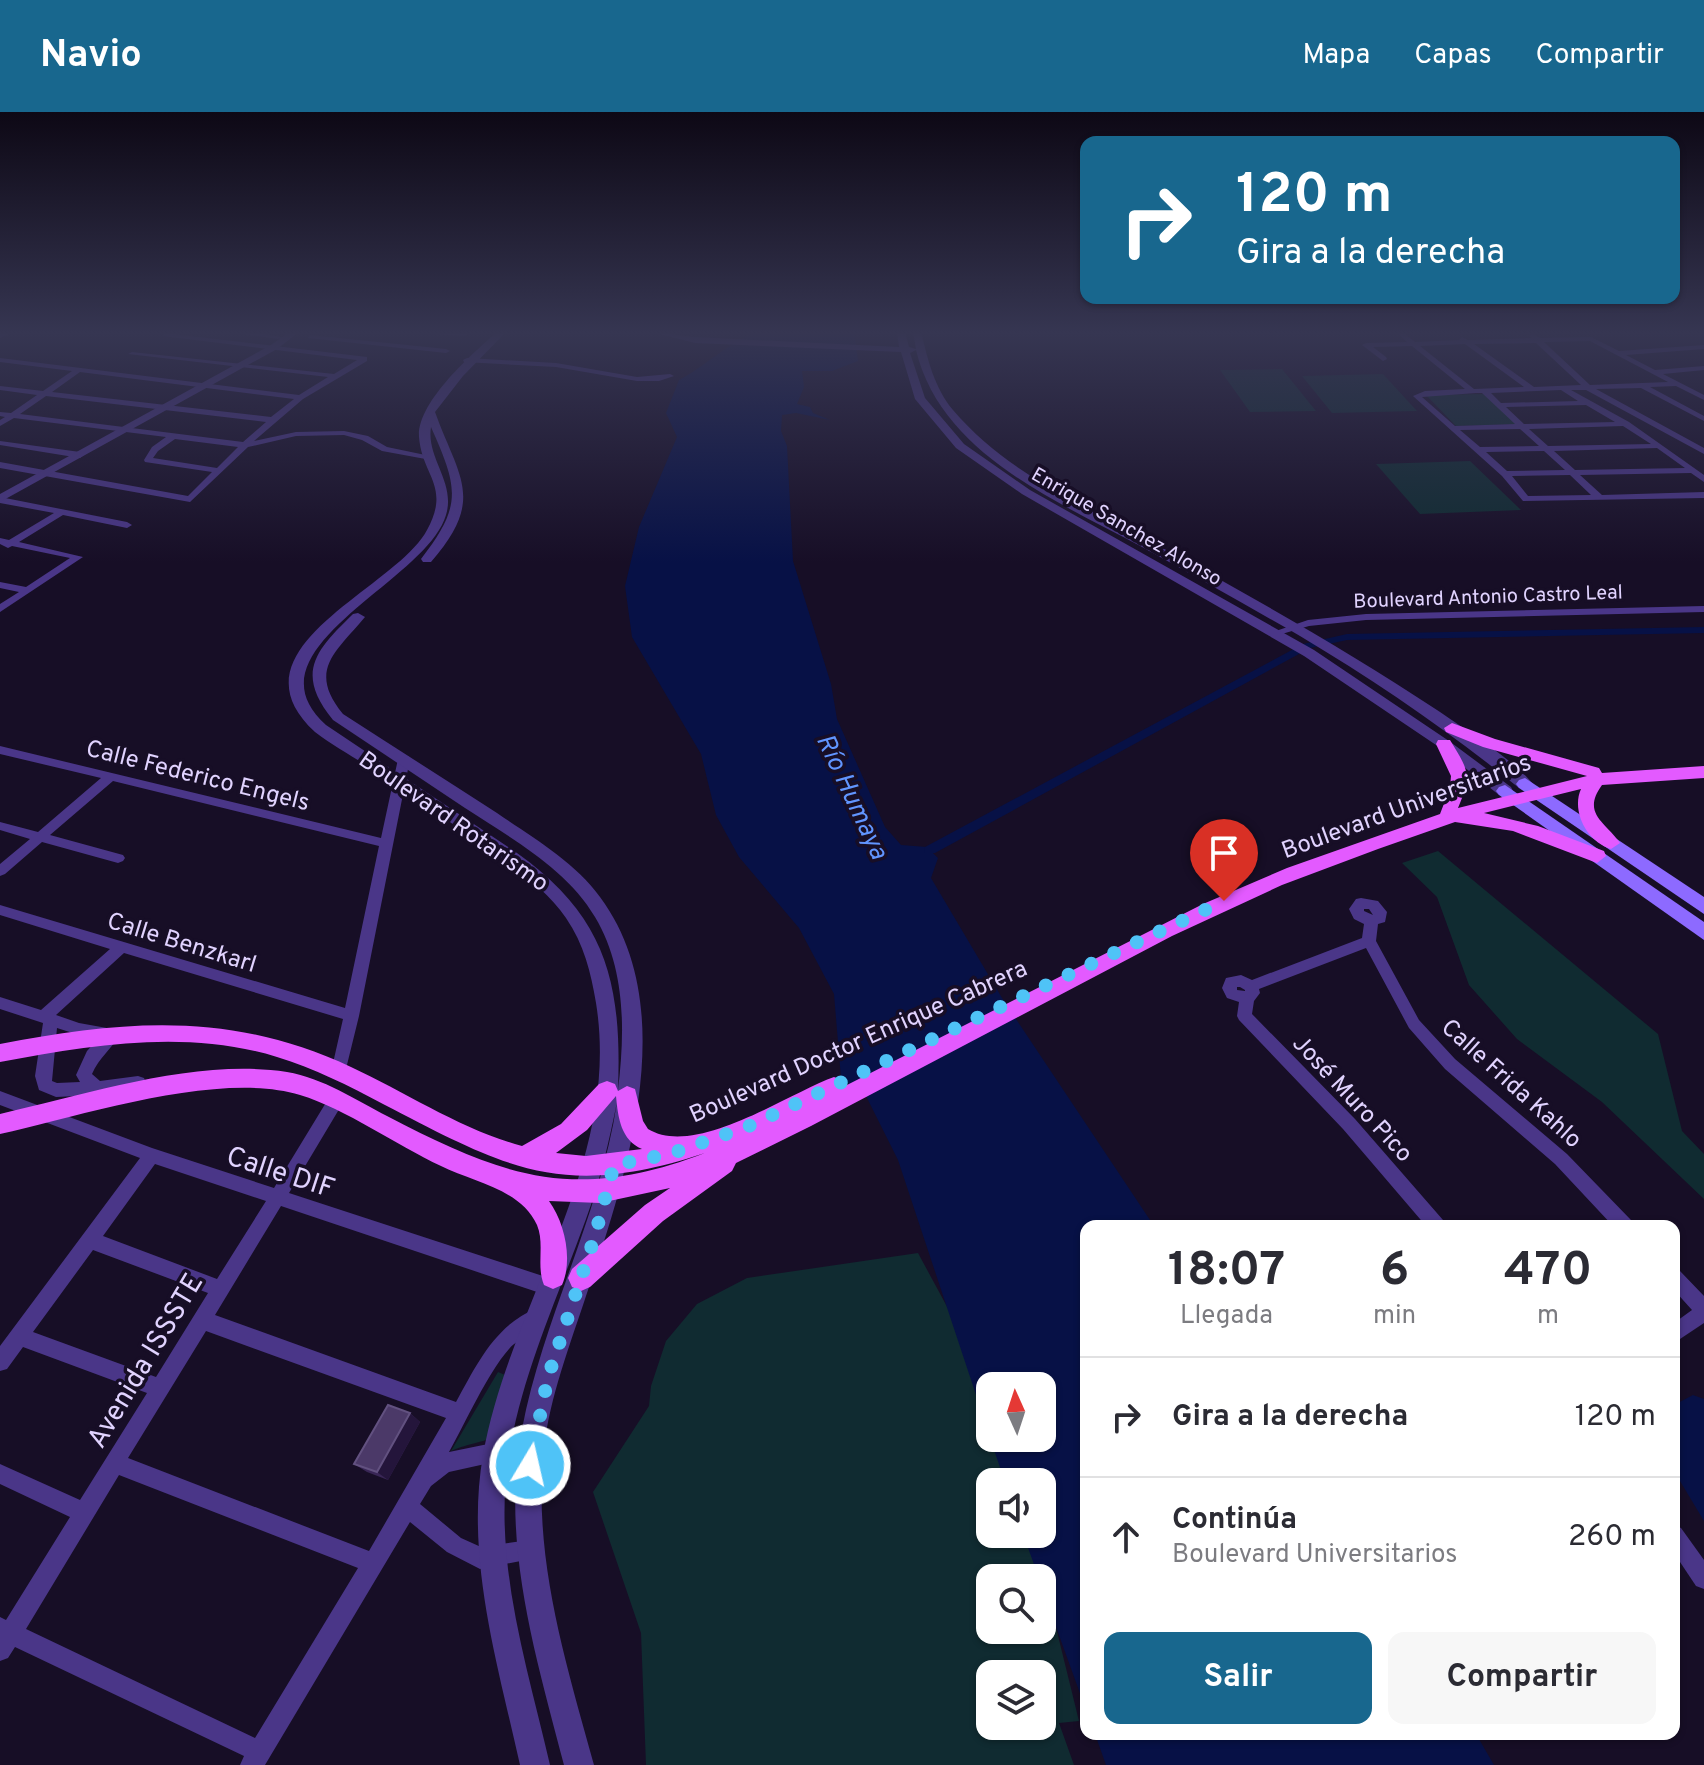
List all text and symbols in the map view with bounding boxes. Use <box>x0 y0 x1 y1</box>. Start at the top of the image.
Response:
text: Navio <box>40 32 142 81</box>
text: Mapa <box>1303 38 1370 74</box>
text: Capas <box>1414 38 1492 74</box>
text: Compartir <box>1536 38 1664 74</box>
text: 120 m <box>1236 162 1393 232</box>
icon: right <box>1104 168 1208 272</box>
text: Gira a la derecha <box>1236 231 1505 277</box>
street label: Enrique Sanchez Alonso <box>1026 462 1226 593</box>
street label: Boulevard Antonio Castro Leal <box>1353 580 1623 616</box>
water label: Río Humaya <box>807 729 894 866</box>
street label: Calle Federico Engels <box>83 735 312 819</box>
street label: Boulevard Rotarismo <box>352 746 554 899</box>
street label: Boulevard Universitarios <box>1278 749 1536 867</box>
pin <box>1190 819 1258 901</box>
icon: arrive <box>1202 831 1246 875</box>
street label: Calle Benzkarl <box>103 907 260 981</box>
street label: Boulevard Doctor Enrique Cabrera <box>685 955 1032 1131</box>
street label: Calle Frida Kahlo <box>1434 1013 1587 1156</box>
street label: José Muro Pico <box>1285 1029 1418 1169</box>
street label: Calle DIF <box>221 1139 339 1208</box>
text: 18:07 <box>1168 1242 1285 1302</box>
text: 6 <box>1380 1242 1409 1302</box>
text: 470 <box>1504 1242 1592 1302</box>
street label: Avenida ISSSTE <box>80 1268 213 1456</box>
text: Llegada <box>1180 1300 1273 1333</box>
text: min <box>1373 1300 1416 1333</box>
text: m <box>1537 1300 1559 1333</box>
north arrow <box>976 1372 1056 1452</box>
map controls <box>976 1372 1056 1740</box>
icon: right <box>1104 1395 1148 1439</box>
text: Gira a la derecha <box>1172 1399 1408 1436</box>
text: 120 m <box>1575 1399 1656 1436</box>
position arrow <box>488 1423 572 1507</box>
button: sound <box>976 1468 1056 1548</box>
text: Continúa <box>1172 1502 1297 1539</box>
icon: ahead <box>1104 1515 1148 1559</box>
text: 260 m <box>1568 1519 1656 1556</box>
text: Boulevard Universitarios <box>1172 1539 1458 1572</box>
button: search <box>976 1564 1056 1644</box>
button: Salir <box>1104 1632 1372 1724</box>
button: Compartir <box>1388 1632 1656 1724</box>
button: layers <box>976 1660 1056 1740</box>

